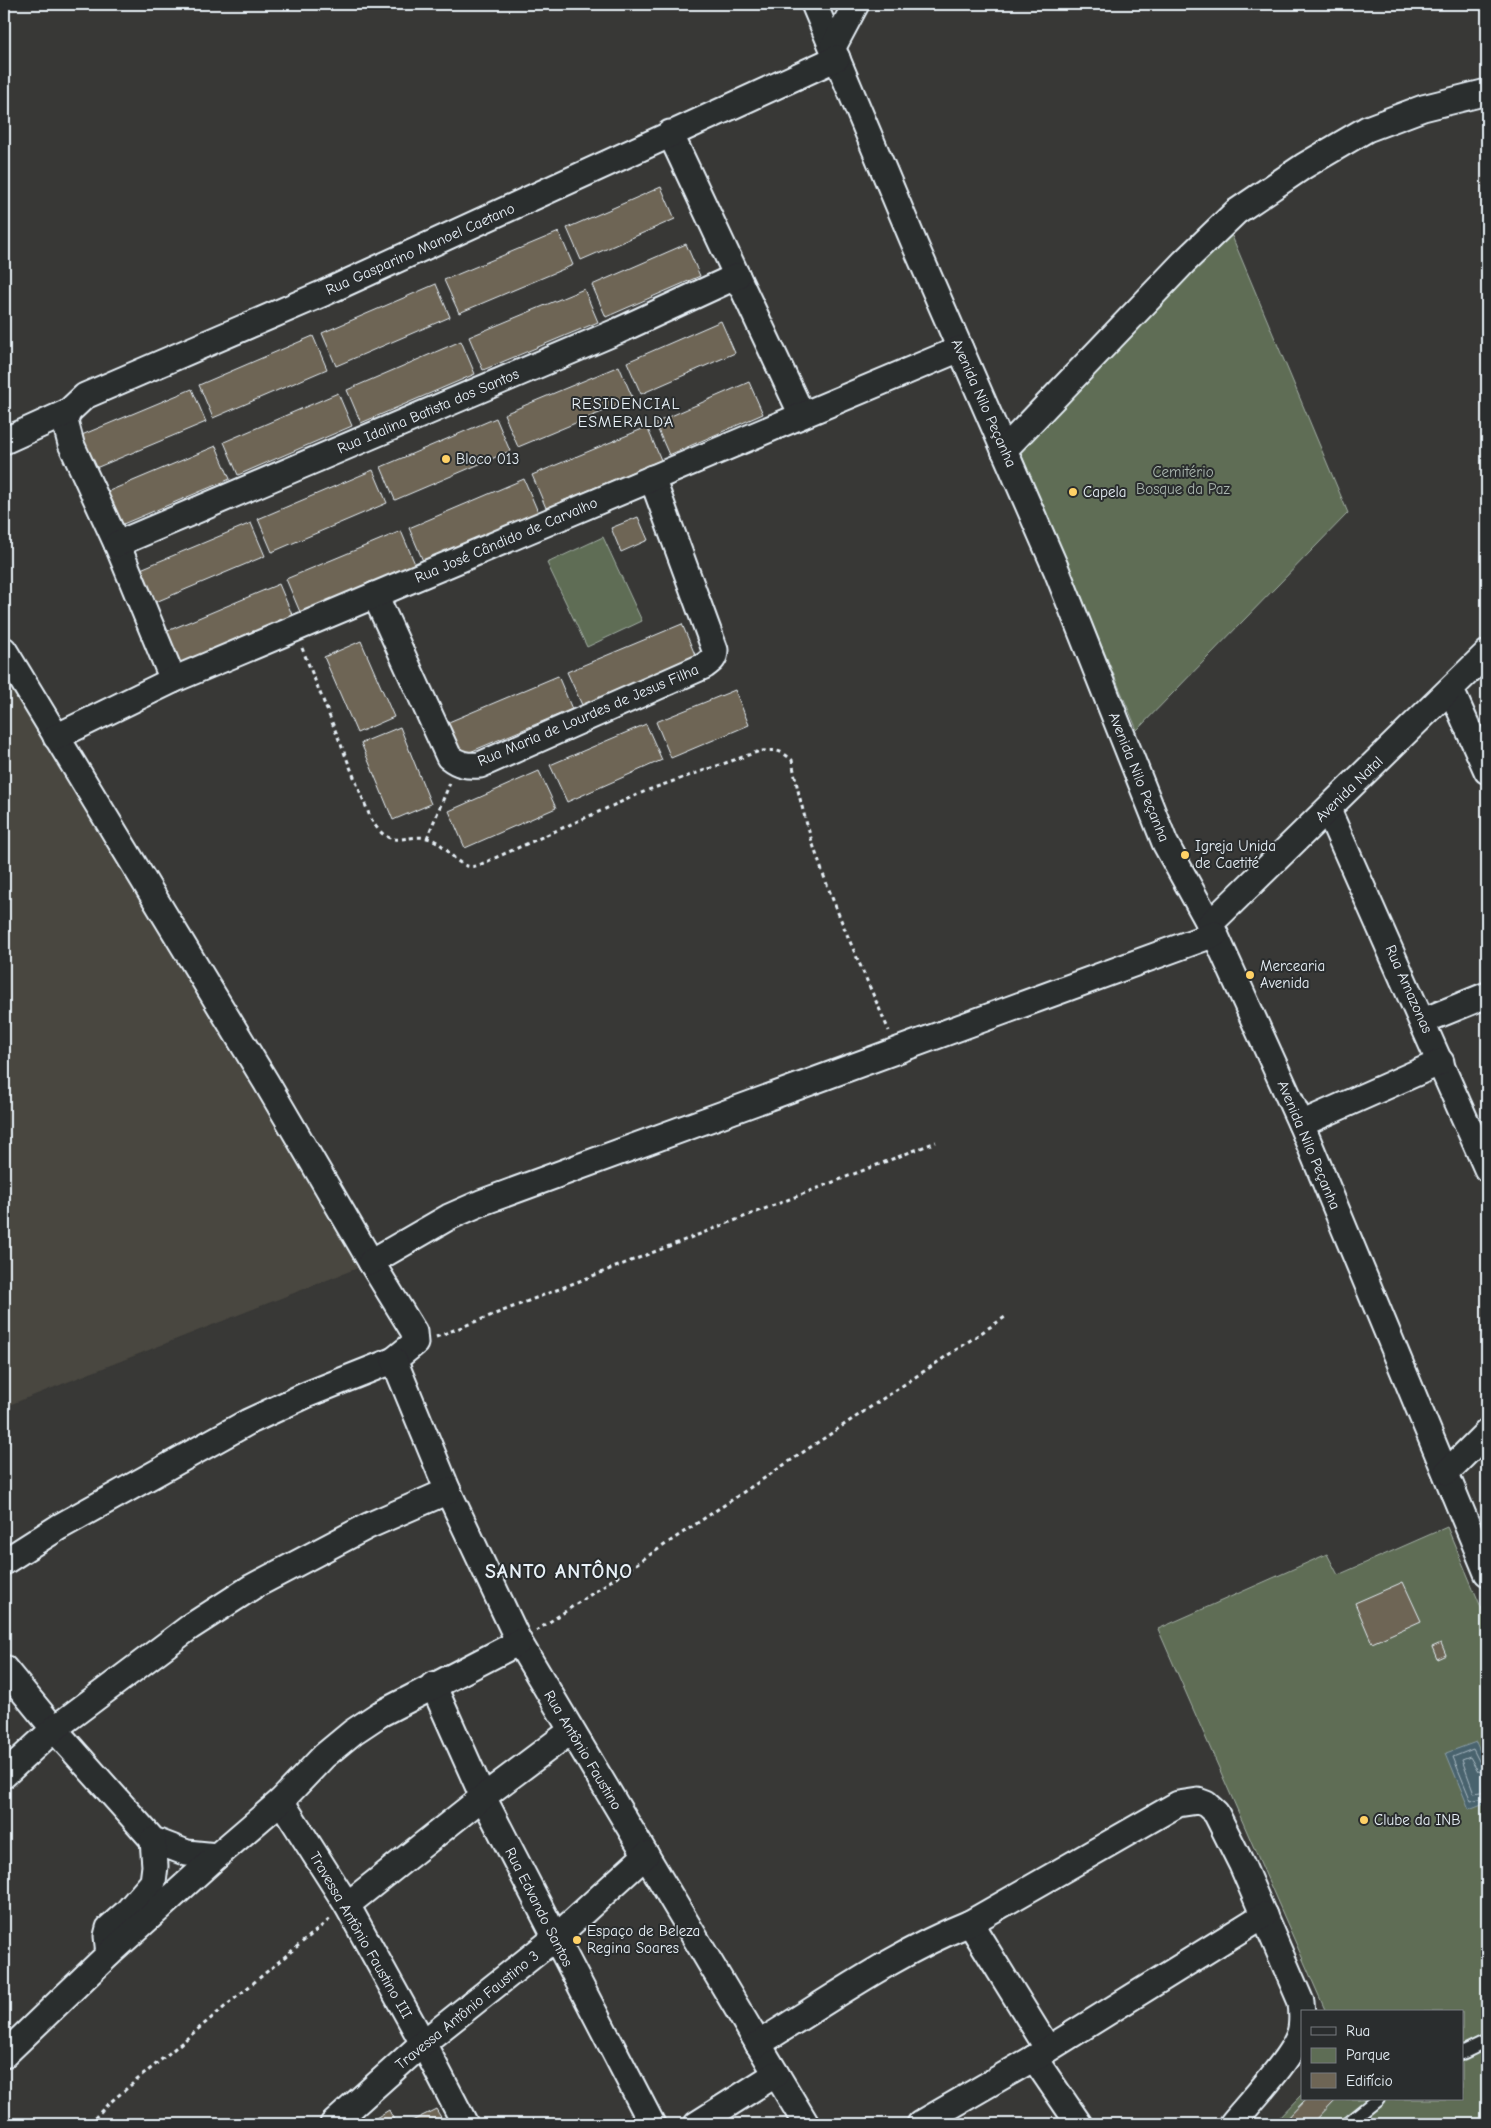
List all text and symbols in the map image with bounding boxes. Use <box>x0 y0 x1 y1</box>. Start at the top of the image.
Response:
street label: Rua Gasparino Manoel Caetano <box>323 199 517 299</box>
street label: Avenida Nilo Peçanha <box>948 336 1020 470</box>
street label: Rua Idalina Batista dos Santos <box>334 365 522 457</box>
district label: RESIDENCIAL ESMERALDA <box>572 395 680 431</box>
place label: Bloco 013 <box>456 450 519 468</box>
marker: Bloco 013 <box>440 453 452 465</box>
park label: Cemitério Bosque da Paz <box>1136 463 1230 498</box>
place label: Capela <box>1083 483 1126 501</box>
marker: Capela <box>1067 486 1079 498</box>
street label: Rua José Cândido de Carvalho <box>412 493 600 587</box>
street label: Rua Maria de Lourdes de Jesus Filha <box>475 660 701 770</box>
street label: Avenida Nilo Peçanha <box>1105 709 1173 845</box>
street label: Avenida Natal <box>1311 752 1387 826</box>
place label: Igreja Unida de Caetité <box>1195 837 1276 872</box>
marker: Igreja Unida de Caetité <box>1179 849 1191 861</box>
street label: Rua Amazonas <box>1382 942 1436 1036</box>
place label: Mercearia Avenida <box>1260 957 1325 992</box>
marker: Mercearia Avenida <box>1244 969 1256 981</box>
street label: Avenida Nilo Peçanha <box>1274 1078 1344 1212</box>
district label: SANTO ANTÔNO <box>485 1559 633 1583</box>
street label: Rua Antônio Faustino <box>540 1687 626 1813</box>
place label: Clube da INB <box>1374 1811 1460 1829</box>
marker: Clube da INB <box>1358 1814 1370 1826</box>
street label: Rua Edvando Santos <box>501 1844 577 1970</box>
street label: Travessa Antônio Faustino III <box>306 1848 416 2022</box>
place label: Espaço de Beleza Regina Soares <box>587 1922 700 1957</box>
marker: Espaço de Beleza Regina Soares <box>571 1934 583 1946</box>
street label: Travessa Antônio Faustino 3 <box>392 1947 542 2073</box>
legend <box>1301 2010 1464 2100</box>
text: Rua <box>1346 2022 1370 2040</box>
text: Parque <box>1346 2046 1391 2064</box>
text: Edifício <box>1346 2072 1393 2090</box>

